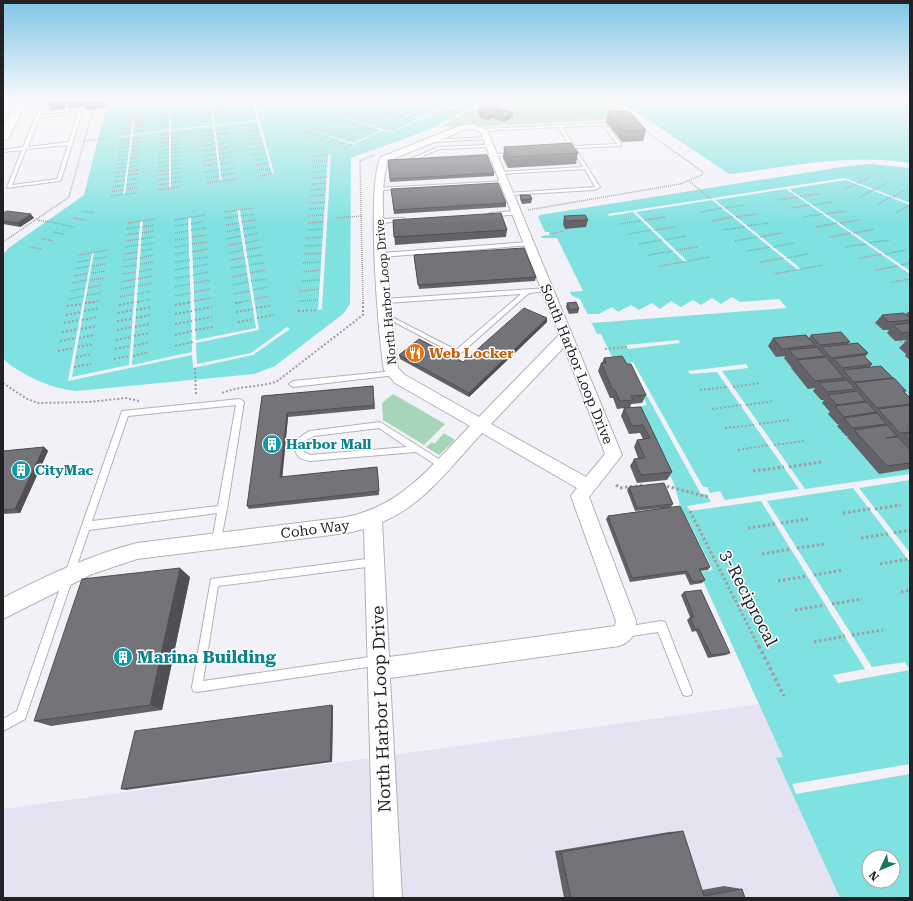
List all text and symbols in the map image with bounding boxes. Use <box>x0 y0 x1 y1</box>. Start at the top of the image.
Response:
street label: North Harbor Loop Drive <box>373 218 399 365</box>
street label: South Harbor Loop Drive <box>538 282 617 447</box>
restaurant icon: Web Locker <box>404 342 426 364</box>
place label: Web Locker <box>429 345 514 361</box>
building icon: Harbor Mall <box>261 433 283 455</box>
place label: Harbor Mall <box>286 436 372 452</box>
building icon: CityMac <box>10 459 32 481</box>
place label: CityMac <box>35 462 94 478</box>
street label: Coho Way <box>280 517 351 541</box>
street label: 3-Reciprocal <box>716 547 782 649</box>
street label: North Harbor Loop Drive <box>367 605 395 813</box>
building icon: Marina Building <box>112 646 134 668</box>
place label: Marina Building <box>137 647 276 667</box>
north arrow <box>861 849 901 889</box>
text: N <box>866 868 882 883</box>

